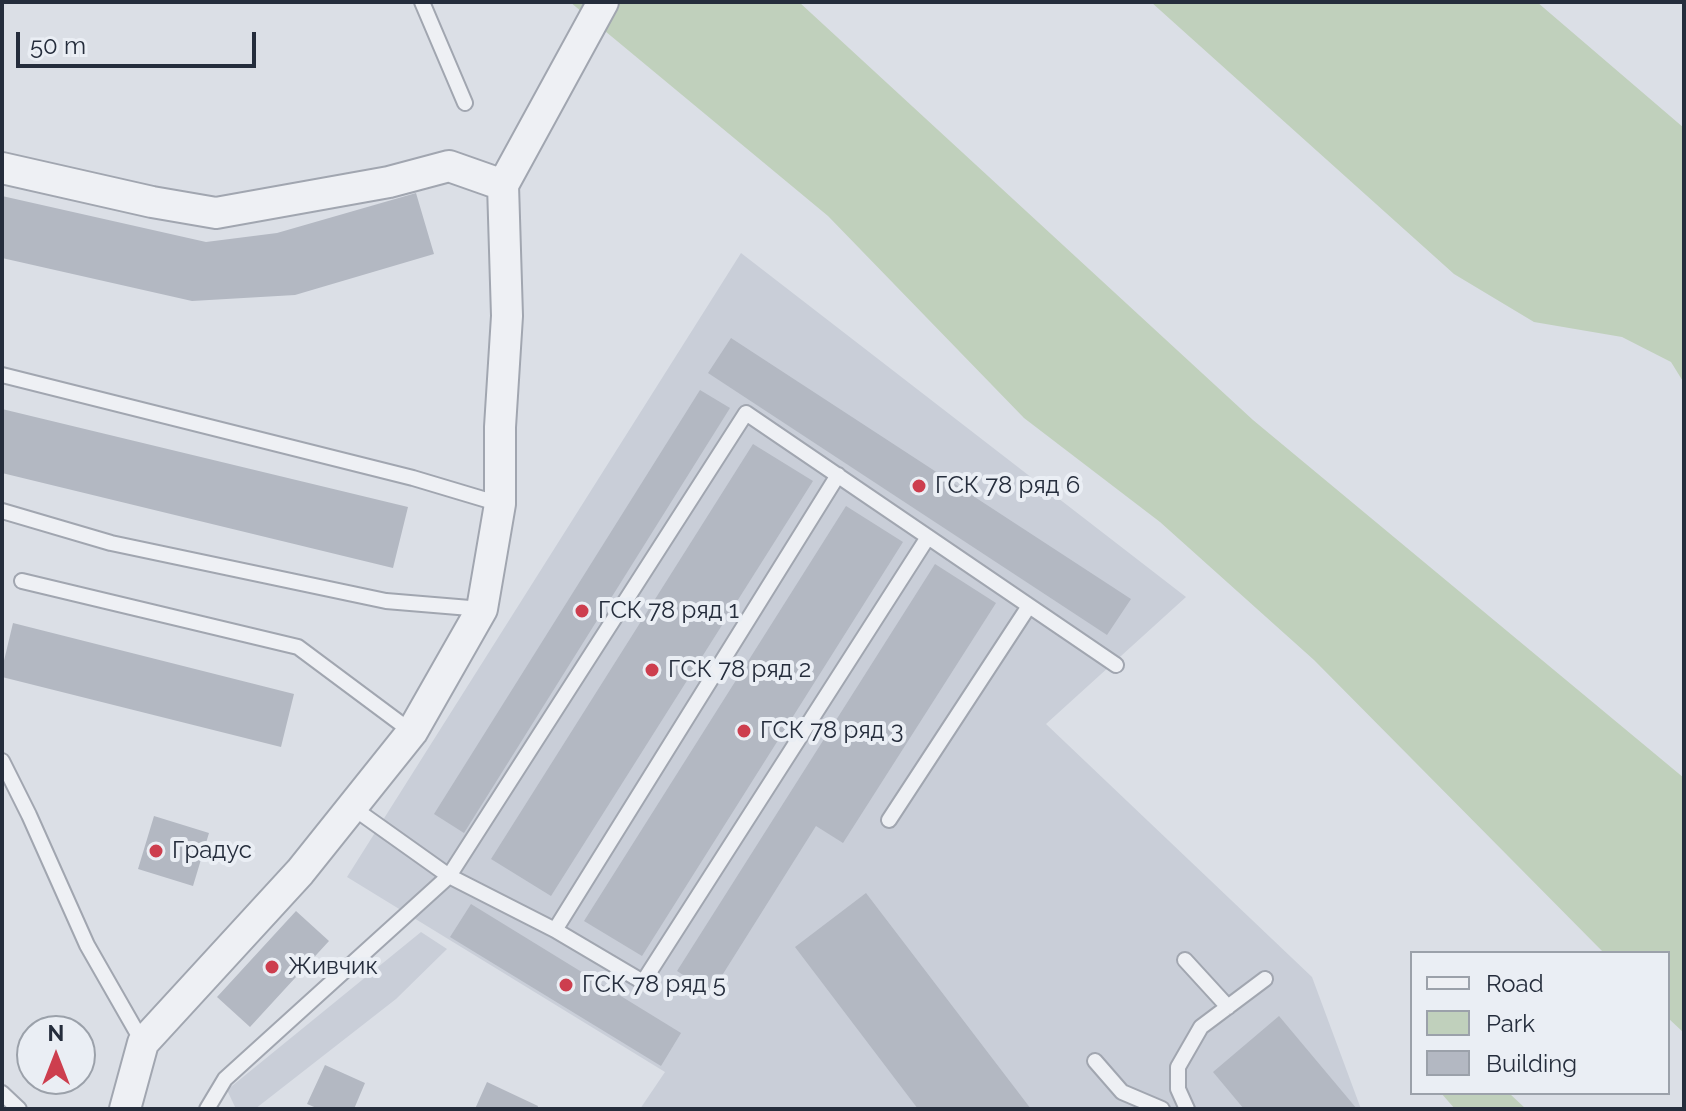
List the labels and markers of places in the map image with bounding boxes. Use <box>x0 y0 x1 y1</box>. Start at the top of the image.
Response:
place label: ГСК 78 ряд 6 <box>935 472 1080 500</box>
marker: ГСК 78 ряд 6 <box>910 477 928 495</box>
place label: ГСК 78 ряд 1 <box>598 597 739 625</box>
marker: ГСК 78 ряд 1 <box>573 602 591 620</box>
place label: ГСК 78 ряд 2 <box>668 656 811 684</box>
marker: ГСК 78 ряд 2 <box>643 661 661 679</box>
place label: ГСК 78 ряд 3 <box>760 717 903 745</box>
marker: ГСК 78 ряд 3 <box>735 722 753 740</box>
place label: Градус <box>172 837 252 865</box>
marker: Градус <box>147 842 165 860</box>
place label: Живчик <box>288 953 378 981</box>
marker: Живчик <box>263 958 281 976</box>
place label: ГСК 78 ряд 5 <box>582 971 726 999</box>
marker: ГСК 78 ряд 5 <box>557 976 575 994</box>

